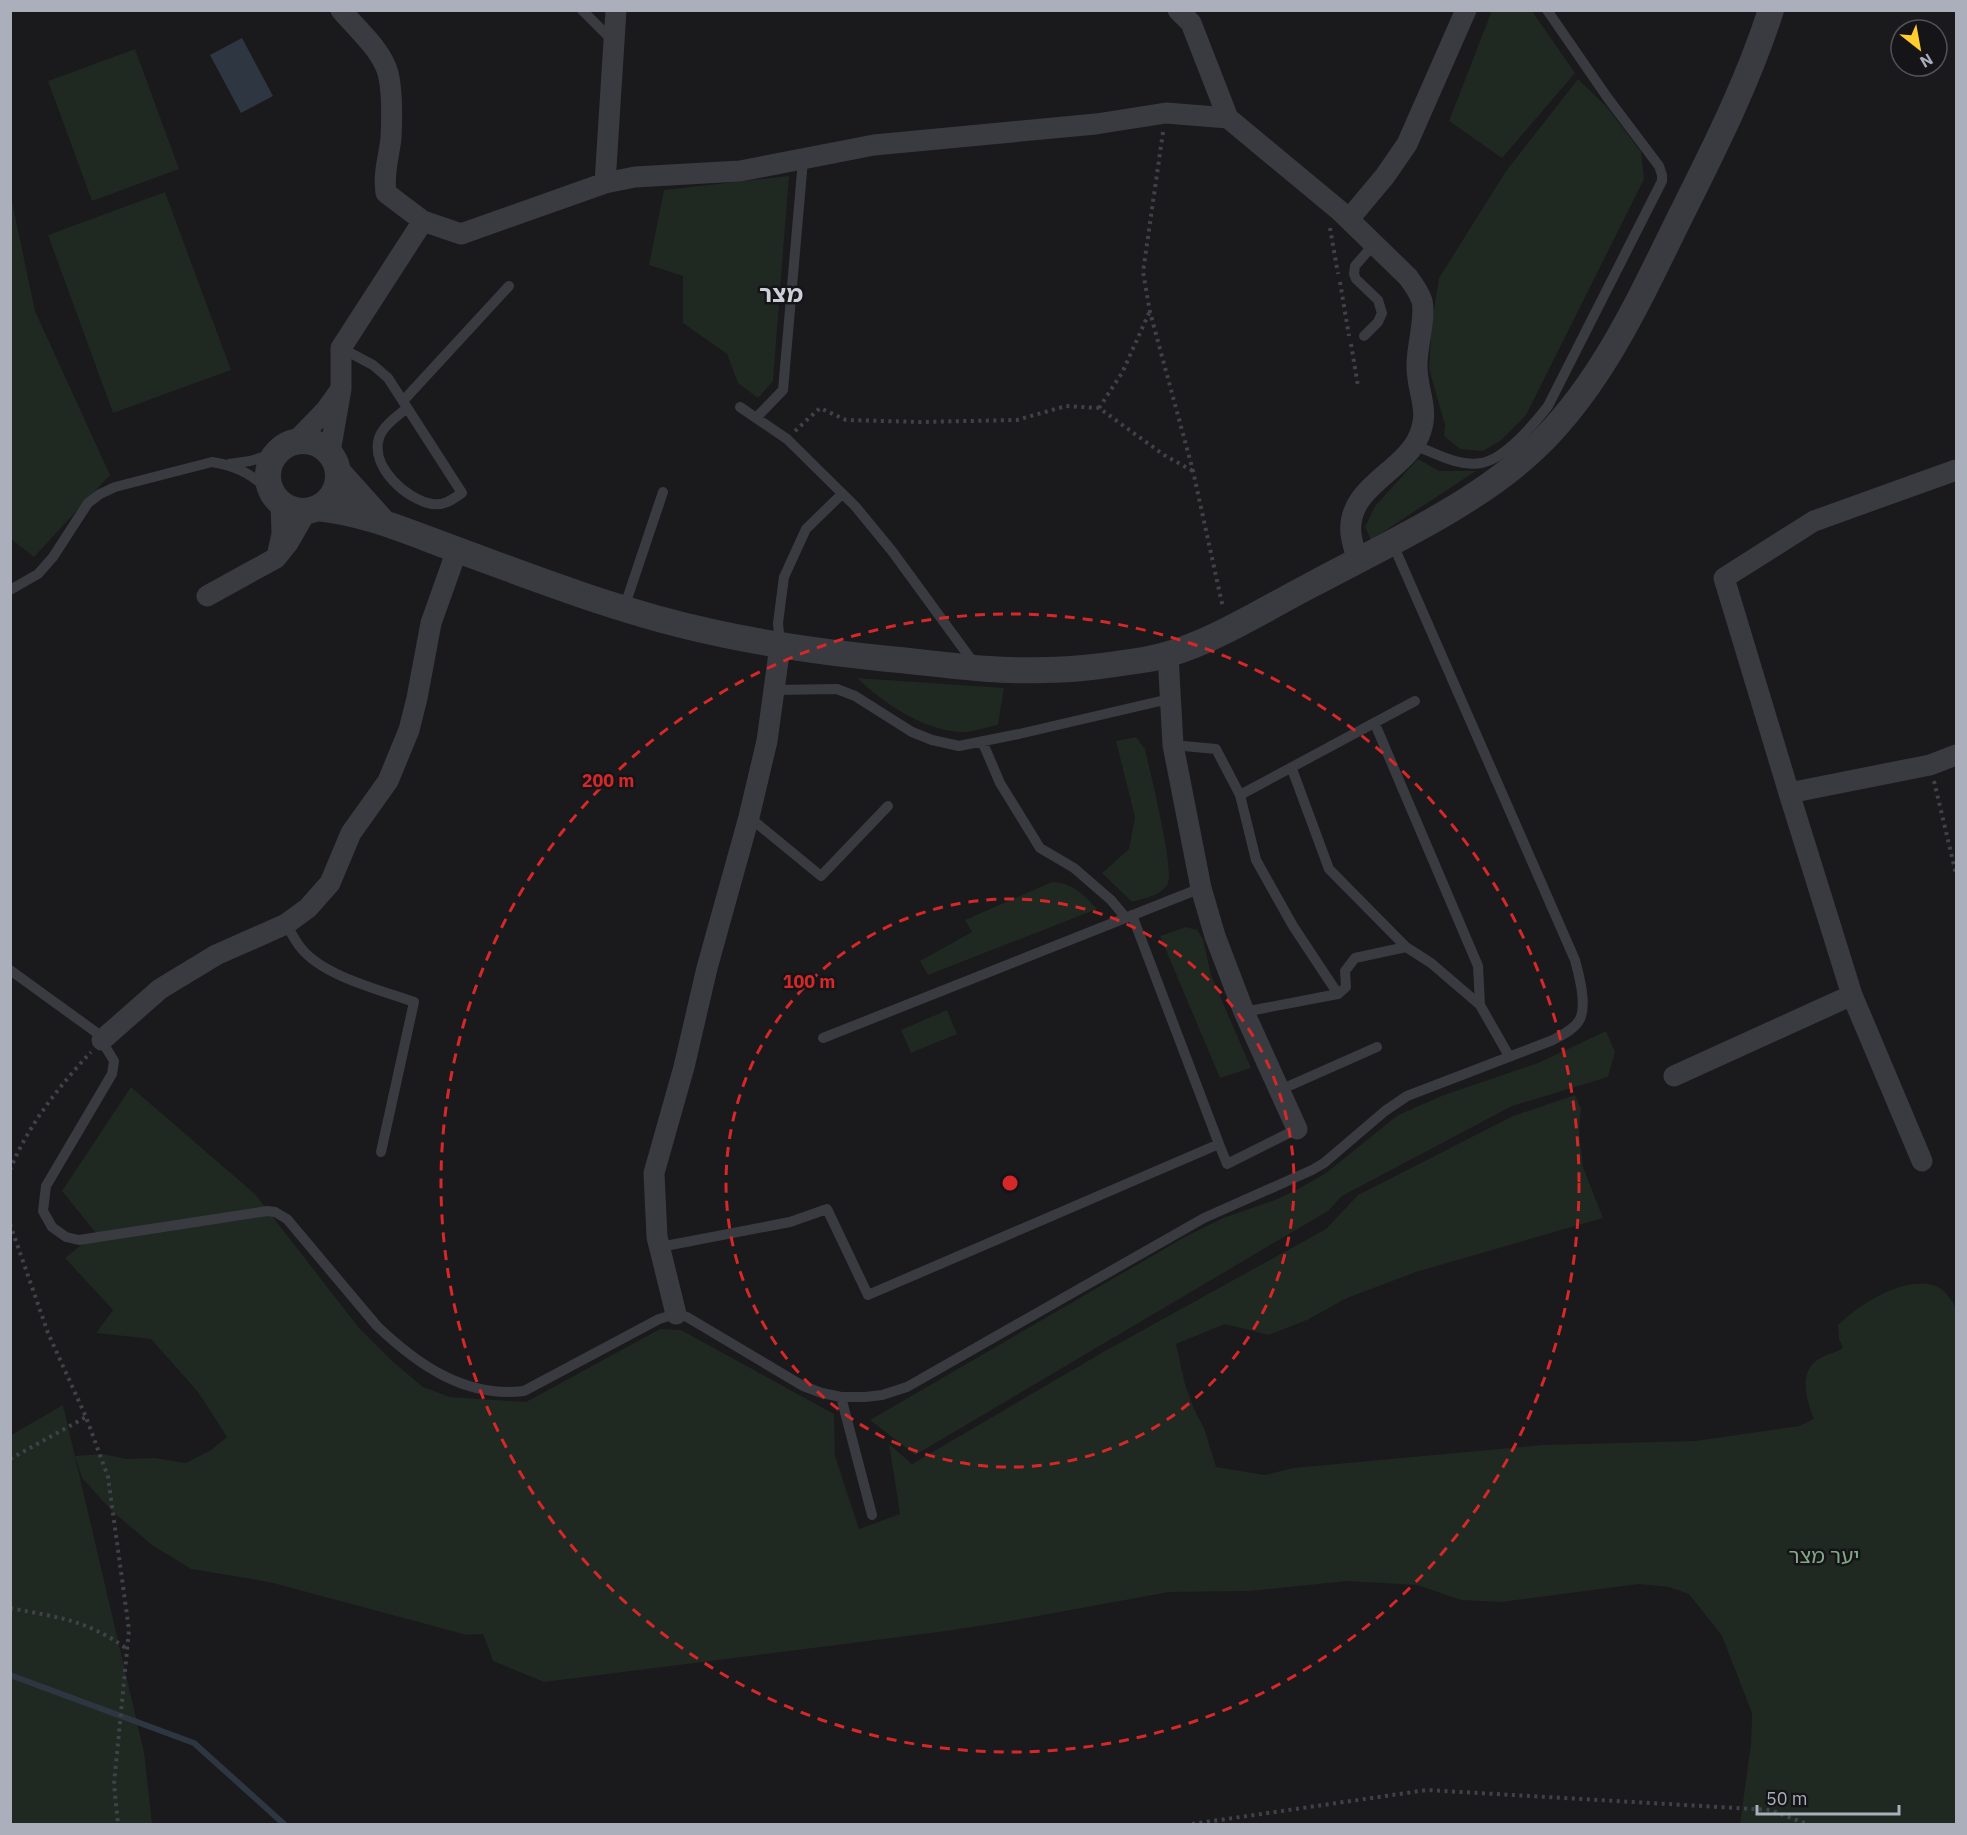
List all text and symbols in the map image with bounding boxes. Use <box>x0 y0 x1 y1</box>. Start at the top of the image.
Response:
north arrow <box>1889 18 1949 78</box>
text: N <box>1917 49 1937 72</box>
district label: מצר <box>759 277 803 309</box>
text: 200 m <box>582 769 634 792</box>
text: 100 m <box>783 970 835 993</box>
centre of rings <box>1000 1173 1020 1193</box>
park label: יער מצר <box>1788 1541 1860 1569</box>
scale bar <box>1757 1778 1900 1816</box>
text: 50 m <box>1766 1787 1808 1810</box>

